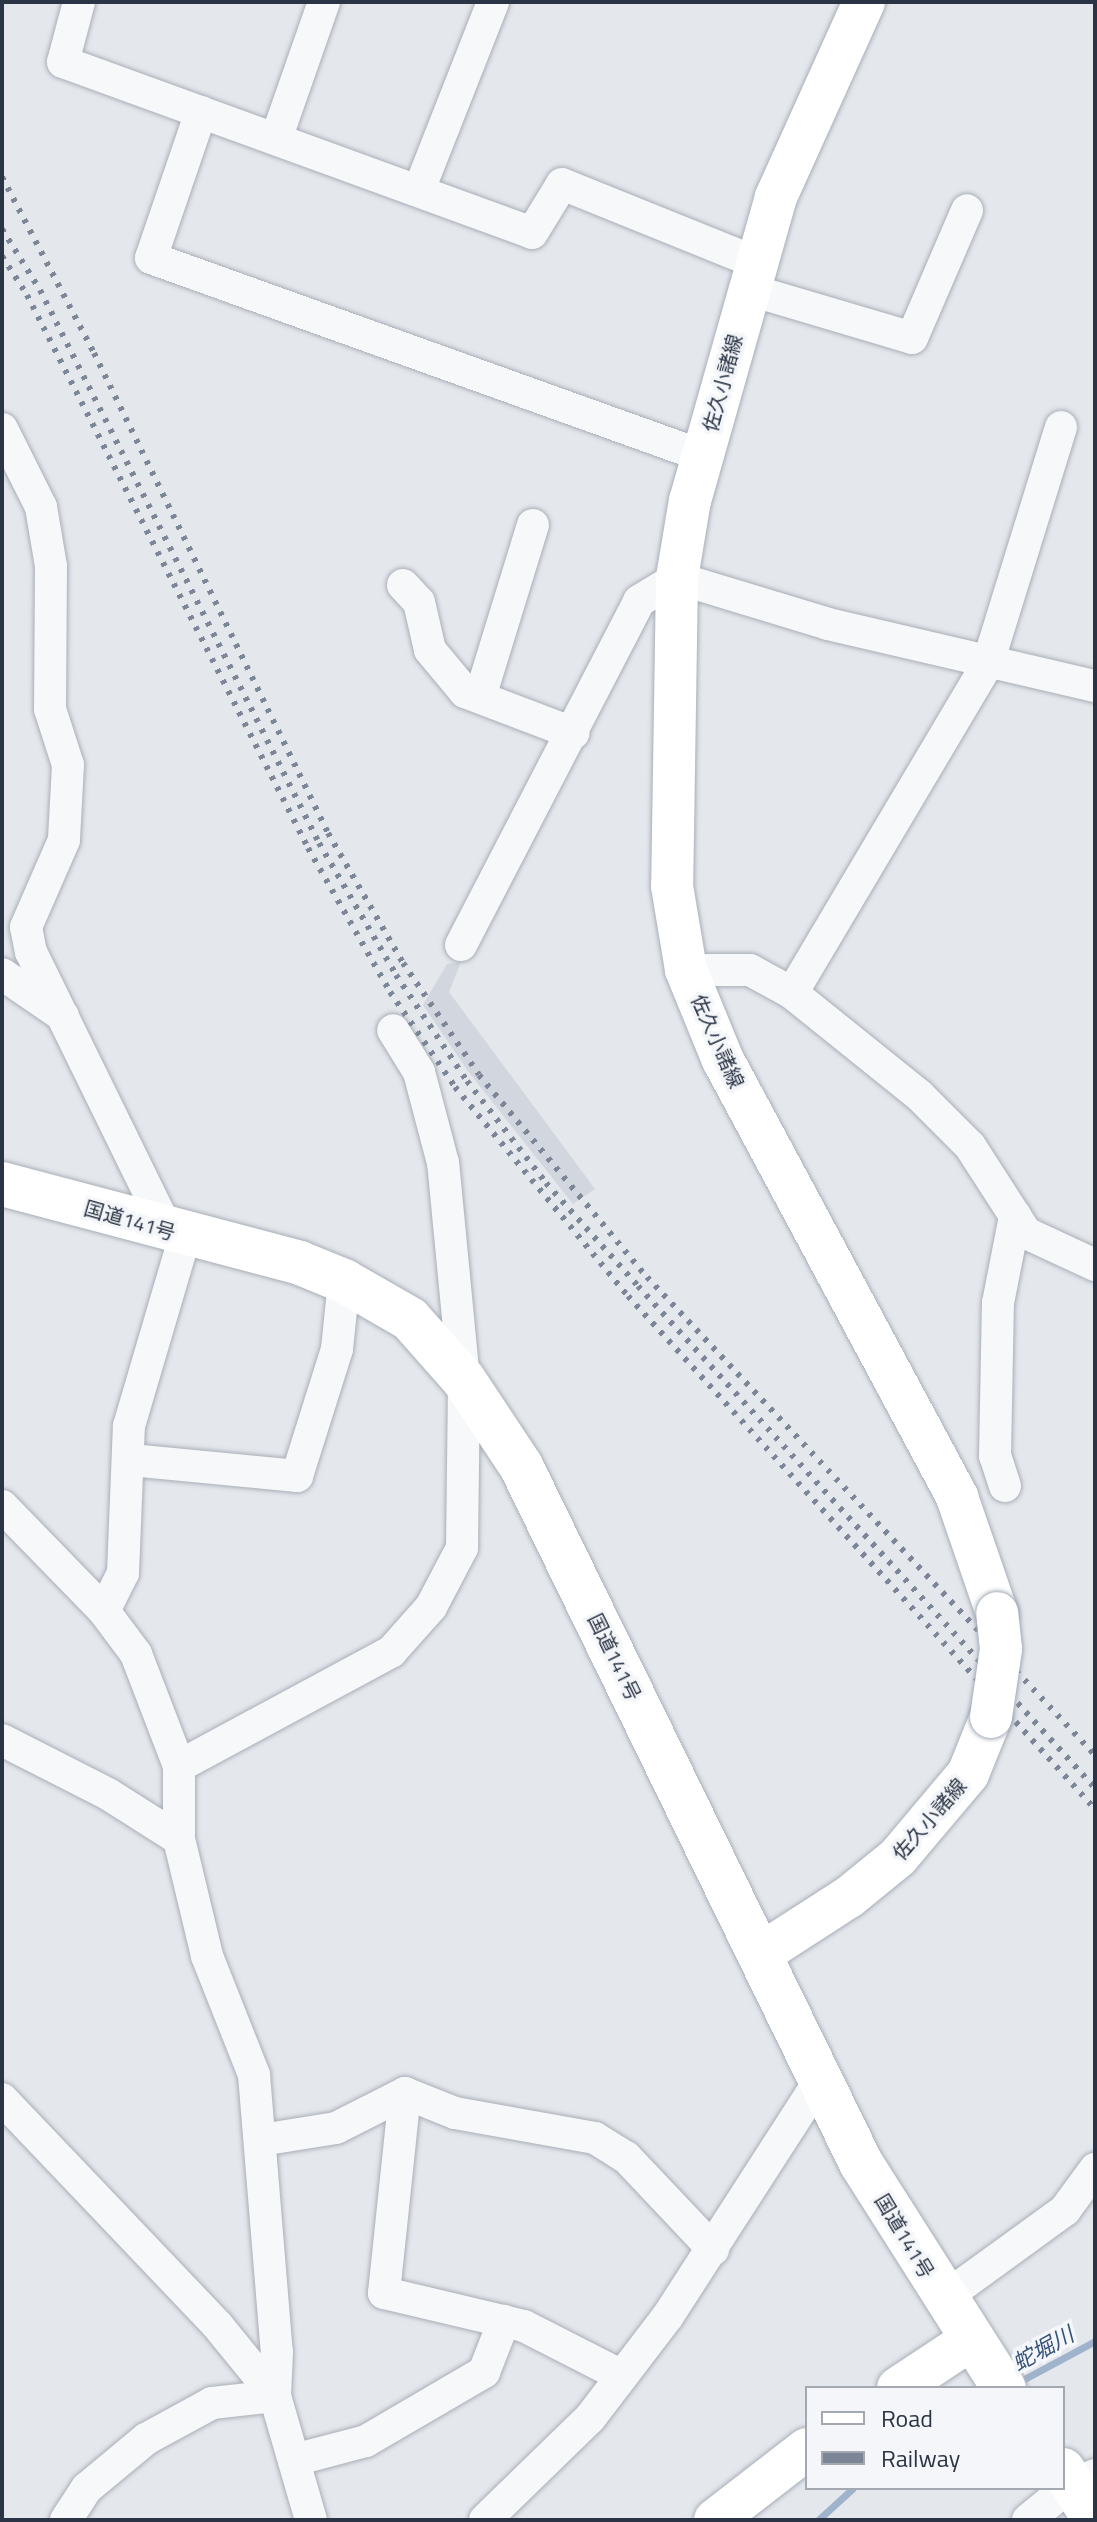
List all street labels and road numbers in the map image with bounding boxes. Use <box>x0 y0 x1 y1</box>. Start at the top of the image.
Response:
street label: 佐久小諸線 <box>697 332 747 434</box>
street label: 佐久小諸線 <box>687 990 749 1092</box>
street label: 国道141号 <box>82 1196 178 1244</box>
street label: 国道141号 <box>584 1610 646 1704</box>
street label: 佐久小諸線 <box>887 1773 971 1865</box>
street label: 国道141号 <box>871 2190 939 2282</box>

